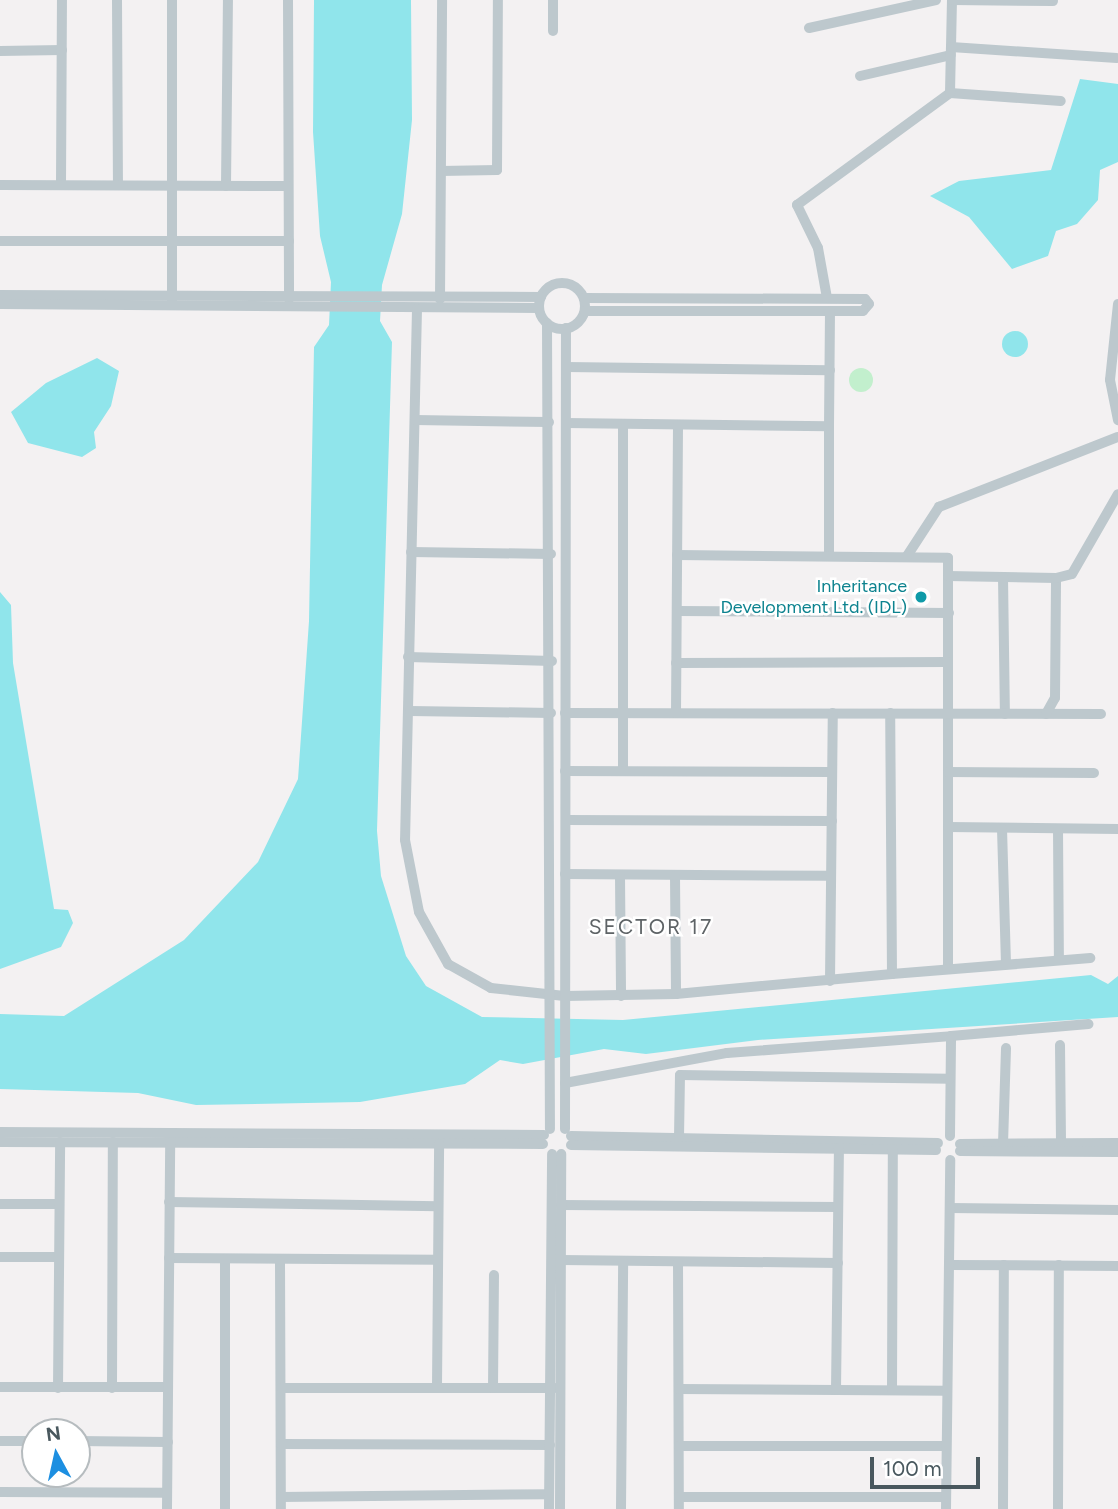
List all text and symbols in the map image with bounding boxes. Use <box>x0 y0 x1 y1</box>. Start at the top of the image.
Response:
place label: Inheritance Development Ltd. (IDL) <box>720 576 907 618</box>
marker: Inheritance Development Ltd. (IDL) <box>913 589 929 605</box>
district label: SECTOR 17 <box>590 914 712 940</box>
north arrow <box>21 1418 91 1488</box>
text: N <box>44 1421 62 1446</box>
scale bar <box>873 1442 983 1486</box>
text: 100 m <box>883 1456 942 1481</box>

